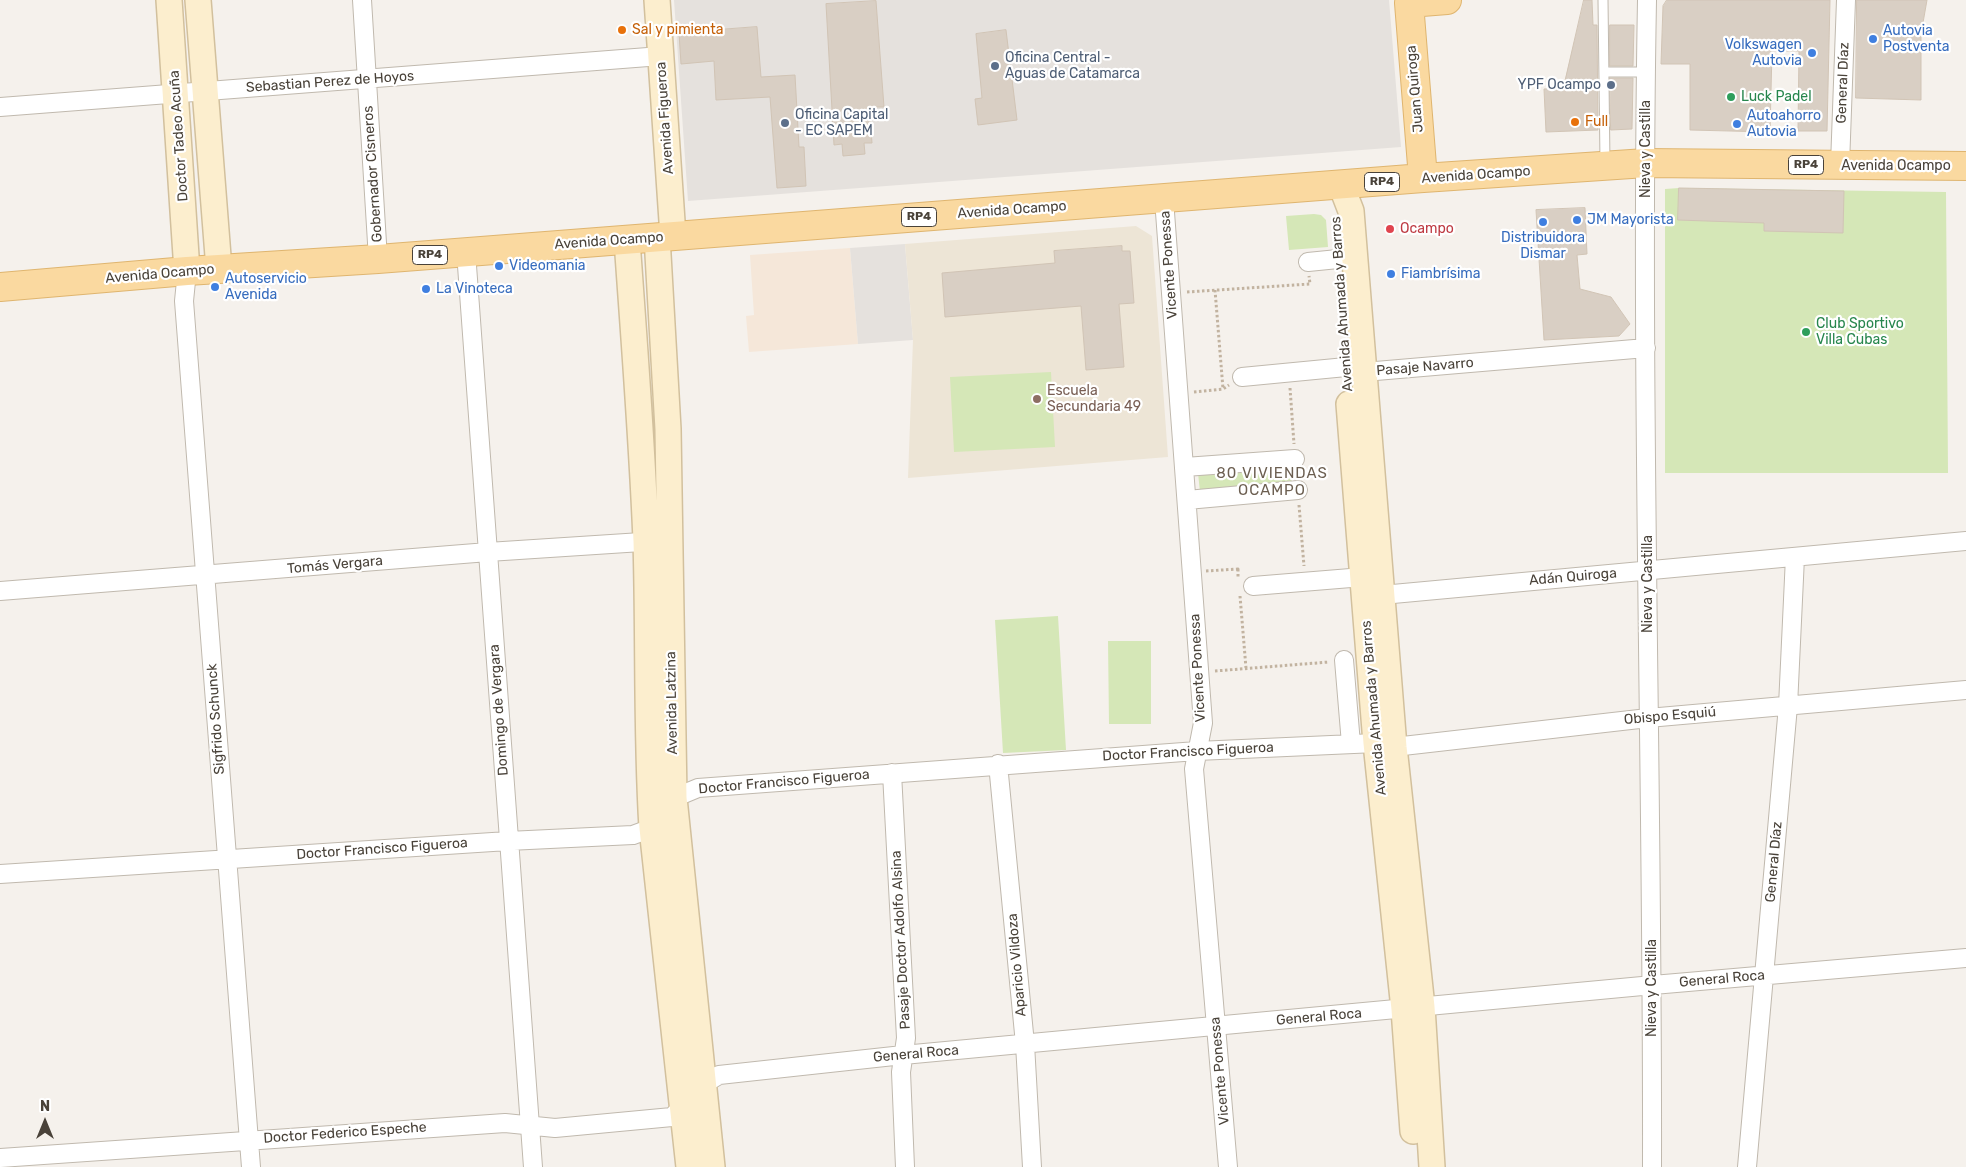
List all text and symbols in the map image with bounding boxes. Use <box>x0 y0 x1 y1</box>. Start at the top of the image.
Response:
place label: Sal y pimienta <box>632 22 723 38</box>
place label: Autovia Postventa <box>1883 23 1949 56</box>
marker: Sal y pimienta <box>616 24 628 36</box>
marker: Autovia Postventa <box>1867 33 1879 45</box>
place label: Volkswagen Autovia <box>1725 37 1802 70</box>
street label: General Díaz <box>1833 42 1853 124</box>
street label: Juan Quiroga <box>1403 45 1427 133</box>
marker: Volkswagen Autovia <box>1806 47 1818 59</box>
place label: Oficina Central - Aguas de Catamarca <box>1005 50 1140 82</box>
marker: Oficina Central - Aguas de Catamarca <box>989 60 1001 72</box>
street label: Avenida Figueroa <box>653 61 677 175</box>
street label: Sebastian Perez de Hoyos <box>245 68 415 96</box>
street label: Doctor Tadeo Acuña <box>166 70 192 202</box>
place label: YPF Ocampo <box>1518 77 1601 93</box>
marker: YPF Ocampo <box>1605 79 1617 91</box>
place label: Luck Padel <box>1741 89 1812 105</box>
marker: Luck Padel <box>1725 91 1737 103</box>
street label: Nieva y Castilla <box>1638 100 1654 198</box>
street label: Gobernador Cisneros <box>360 105 386 243</box>
place label: Oficina Capital - EC SAPEM <box>795 107 888 140</box>
place label: Autoahorro Autovia <box>1747 108 1821 140</box>
place label: Full <box>1585 114 1608 130</box>
marker: Full <box>1569 116 1581 128</box>
marker: Oficina Capital - EC SAPEM <box>779 117 791 129</box>
marker: Autoahorro Autovia <box>1731 118 1743 130</box>
road number: RP4 <box>1788 156 1824 174</box>
street label: Avenida Ocampo <box>1841 158 1951 174</box>
street label: Avenida Ocampo <box>1421 163 1531 187</box>
road number: RP4 <box>1364 172 1400 192</box>
street label: Avenida Ocampo <box>957 198 1067 222</box>
road number: RP4 <box>902 208 936 226</box>
street label: Vicente Ponessa <box>1157 210 1181 320</box>
place label: JM Mayorista <box>1587 212 1674 228</box>
marker: JM Mayorista <box>1571 214 1583 226</box>
street label: Avenida Ahumada y Barros <box>1327 216 1357 392</box>
marker: Distribuidora Dismar <box>1537 216 1549 228</box>
place label: Ocampo <box>1400 221 1454 237</box>
marker: Ocampo <box>1384 223 1396 235</box>
street label: Avenida Ocampo <box>554 229 664 253</box>
place label: Distribuidora Dismar <box>1501 230 1585 262</box>
road number: RP4 <box>412 246 448 264</box>
place label: Videomania <box>509 258 585 274</box>
marker: Videomania <box>493 260 505 272</box>
street label: Avenida Ocampo <box>105 261 215 287</box>
place label: Fiambrísima <box>1401 266 1480 282</box>
marker: Fiambrísima <box>1385 268 1397 280</box>
place label: Autoservicio Avenida <box>225 271 307 304</box>
marker: Autoservicio Avenida <box>209 281 221 293</box>
place label: La Vinoteca <box>436 281 513 297</box>
marker: La Vinoteca <box>420 283 432 295</box>
place label: Club Sportivo Villa Cubas <box>1816 316 1904 348</box>
marker: Club Sportivo Villa Cubas <box>1800 326 1812 338</box>
street label: Pasaje Navarro <box>1376 354 1474 380</box>
place label: Escuela Secundaria 49 <box>1047 383 1141 416</box>
marker: Escuela Secundaria 49 <box>1031 393 1043 405</box>
district label: 80 VIVIENDAS OCAMPO <box>1215 465 1329 500</box>
street label: Nieva y Castilla <box>1640 535 1656 633</box>
street label: Tomás Vergara <box>286 552 384 578</box>
street label: Adán Quiroga <box>1529 565 1617 589</box>
street label: Vicente Ponessa <box>1187 613 1209 723</box>
street label: Avenida Ahumada y Barros <box>1358 620 1390 796</box>
street label: Domingo de Vergara <box>486 644 512 776</box>
street label: Avenida Latzina <box>663 651 681 755</box>
street label: Sigfrido Schunck <box>204 663 228 775</box>
street label: Obispo Esquiú <box>1623 704 1717 728</box>
street label: Doctor Francisco Figueroa <box>1102 739 1274 765</box>
street label: Doctor Francisco Figueroa <box>698 766 870 798</box>
street label: General Díaz <box>1762 821 1786 903</box>
street label: Doctor Francisco Figueroa <box>296 835 468 863</box>
street label: Pasaje Doctor Adolfo Alsina <box>888 850 914 1030</box>
street label: Aparicio Vildoza <box>1004 913 1030 1017</box>
street label: Nieva y Castilla <box>1644 939 1660 1037</box>
street label: General Roca <box>1678 967 1766 991</box>
street label: General Roca <box>1275 1005 1363 1029</box>
street label: Vicente Ponessa <box>1207 1016 1233 1126</box>
street label: General Roca <box>872 1042 960 1066</box>
north arrow <box>20 1097 70 1147</box>
text: N <box>40 1098 50 1115</box>
street label: Doctor Federico Espeche <box>263 1119 427 1147</box>

